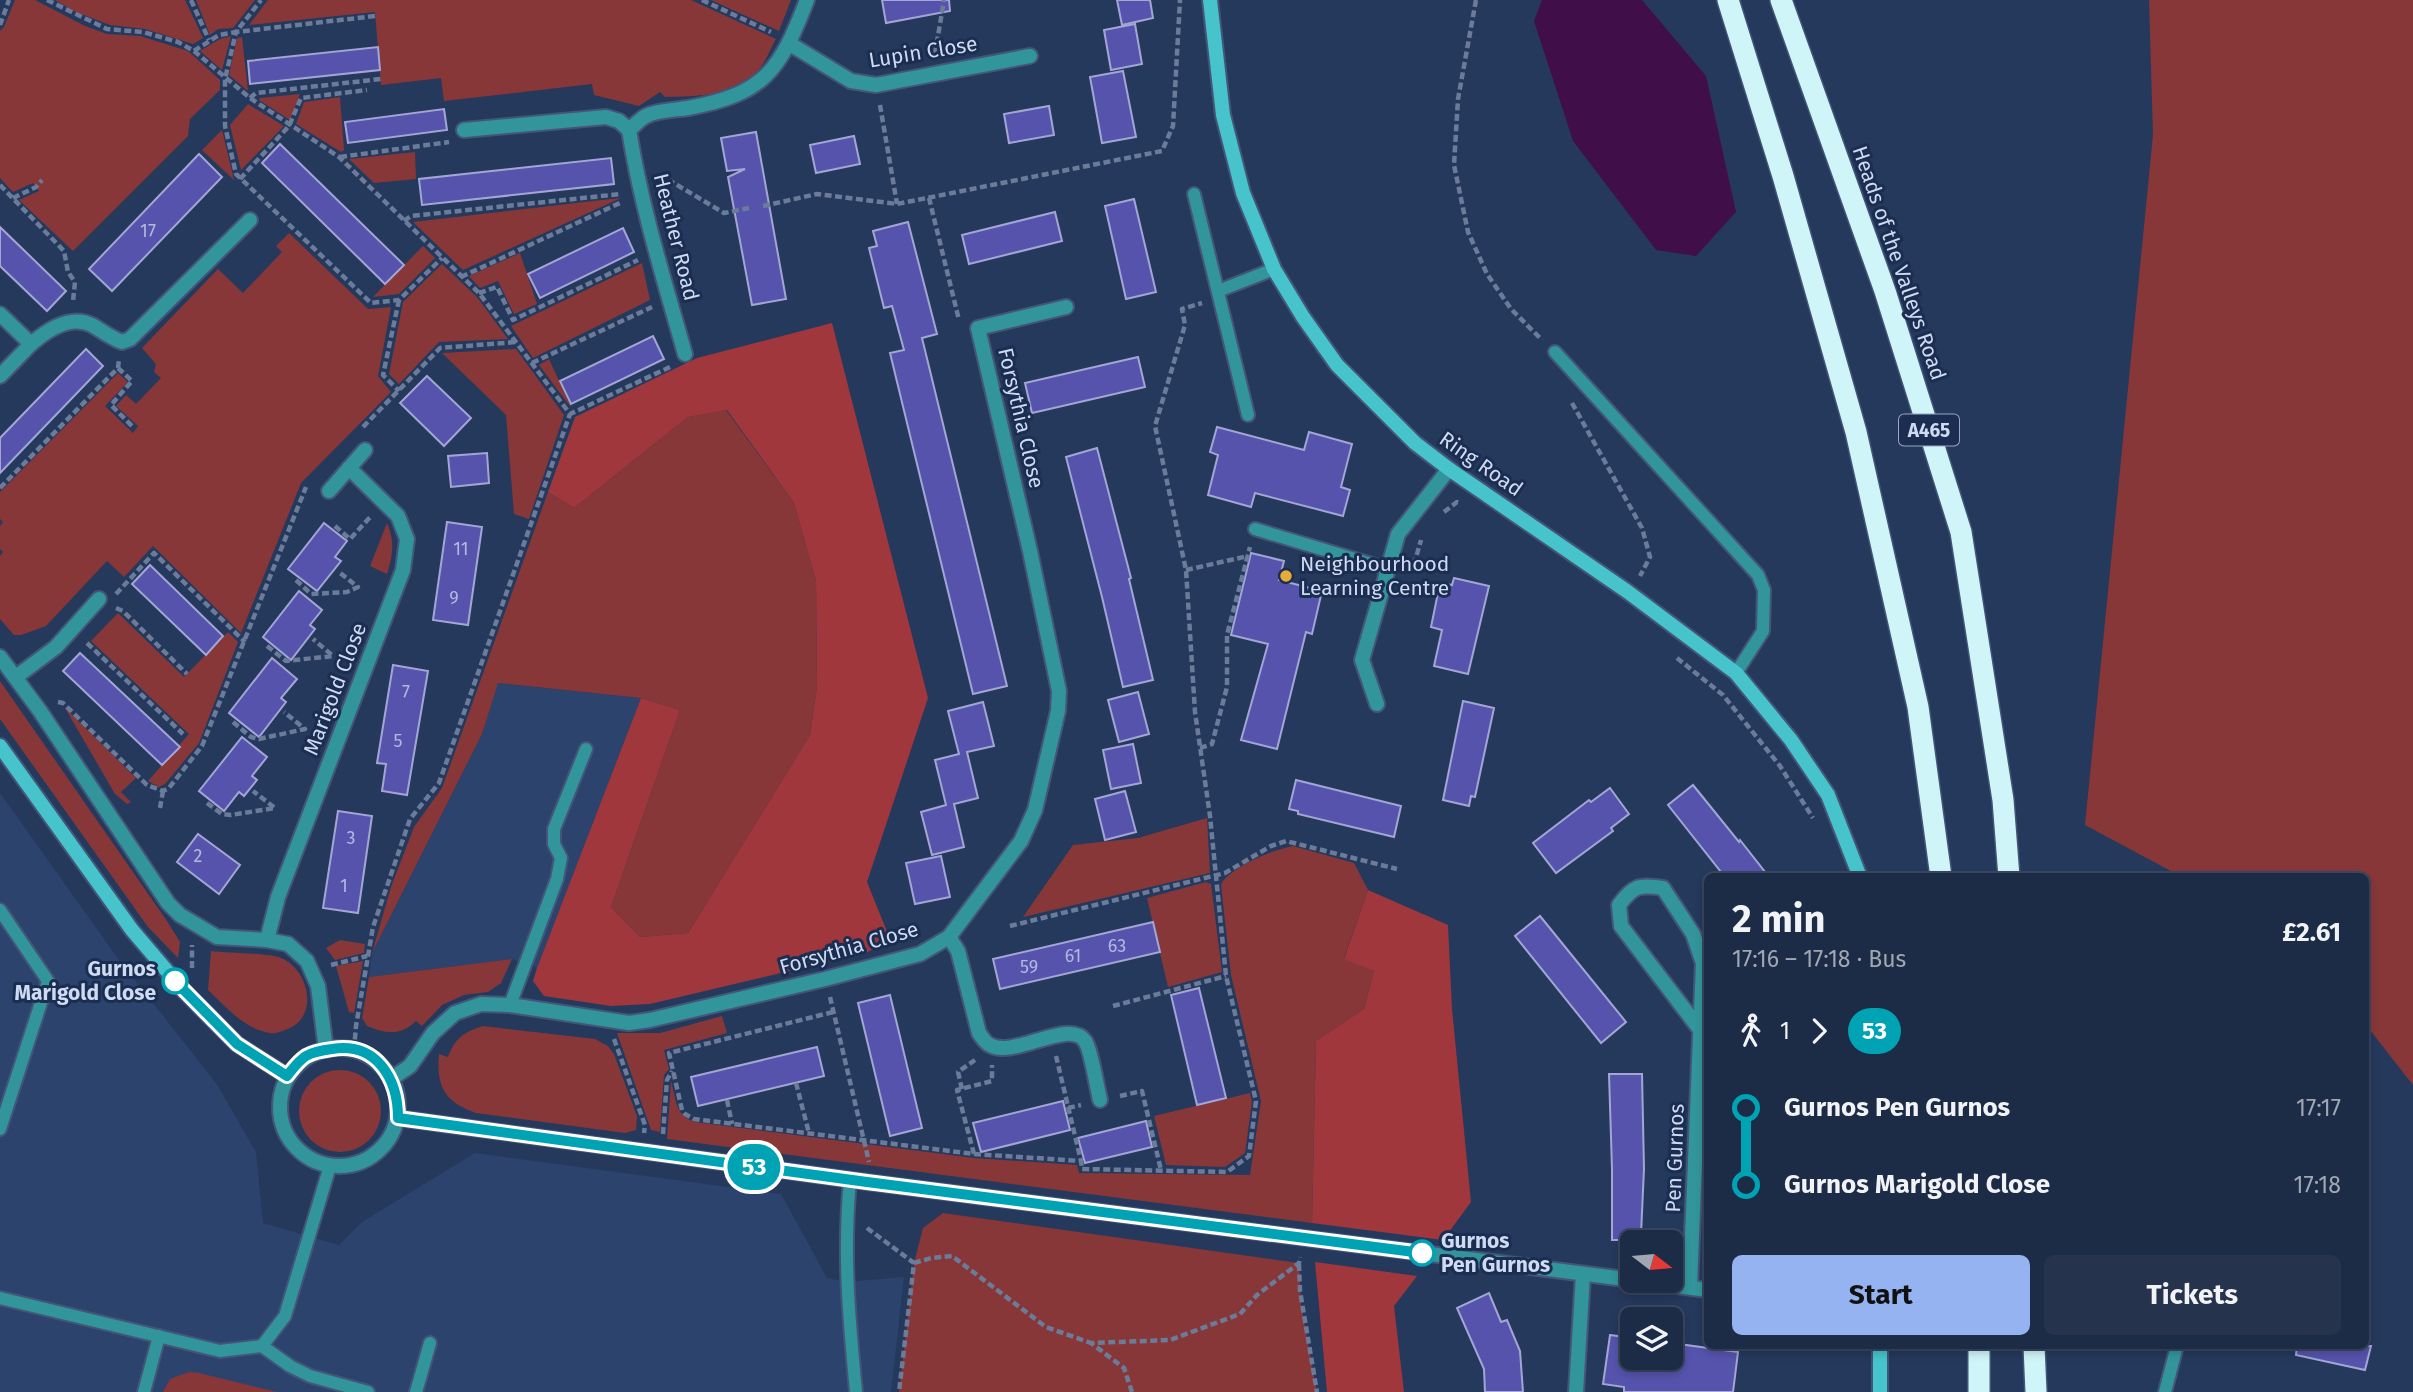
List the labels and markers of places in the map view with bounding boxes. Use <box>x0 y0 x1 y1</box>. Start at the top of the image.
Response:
place label: Neighbourhood Learning Centre <box>1300 551 1449 601</box>
marker: Neighbourhood Learning Centre <box>1278 568 1294 584</box>
place label: Gurnos Marigold Close <box>15 956 156 1006</box>
marker: Gurnos Marigold Close <box>162 968 188 994</box>
place label: Gurnos Pen Gurnos <box>1441 1228 1550 1278</box>
marker: Gurnos Pen Gurnos <box>1409 1240 1435 1266</box>

